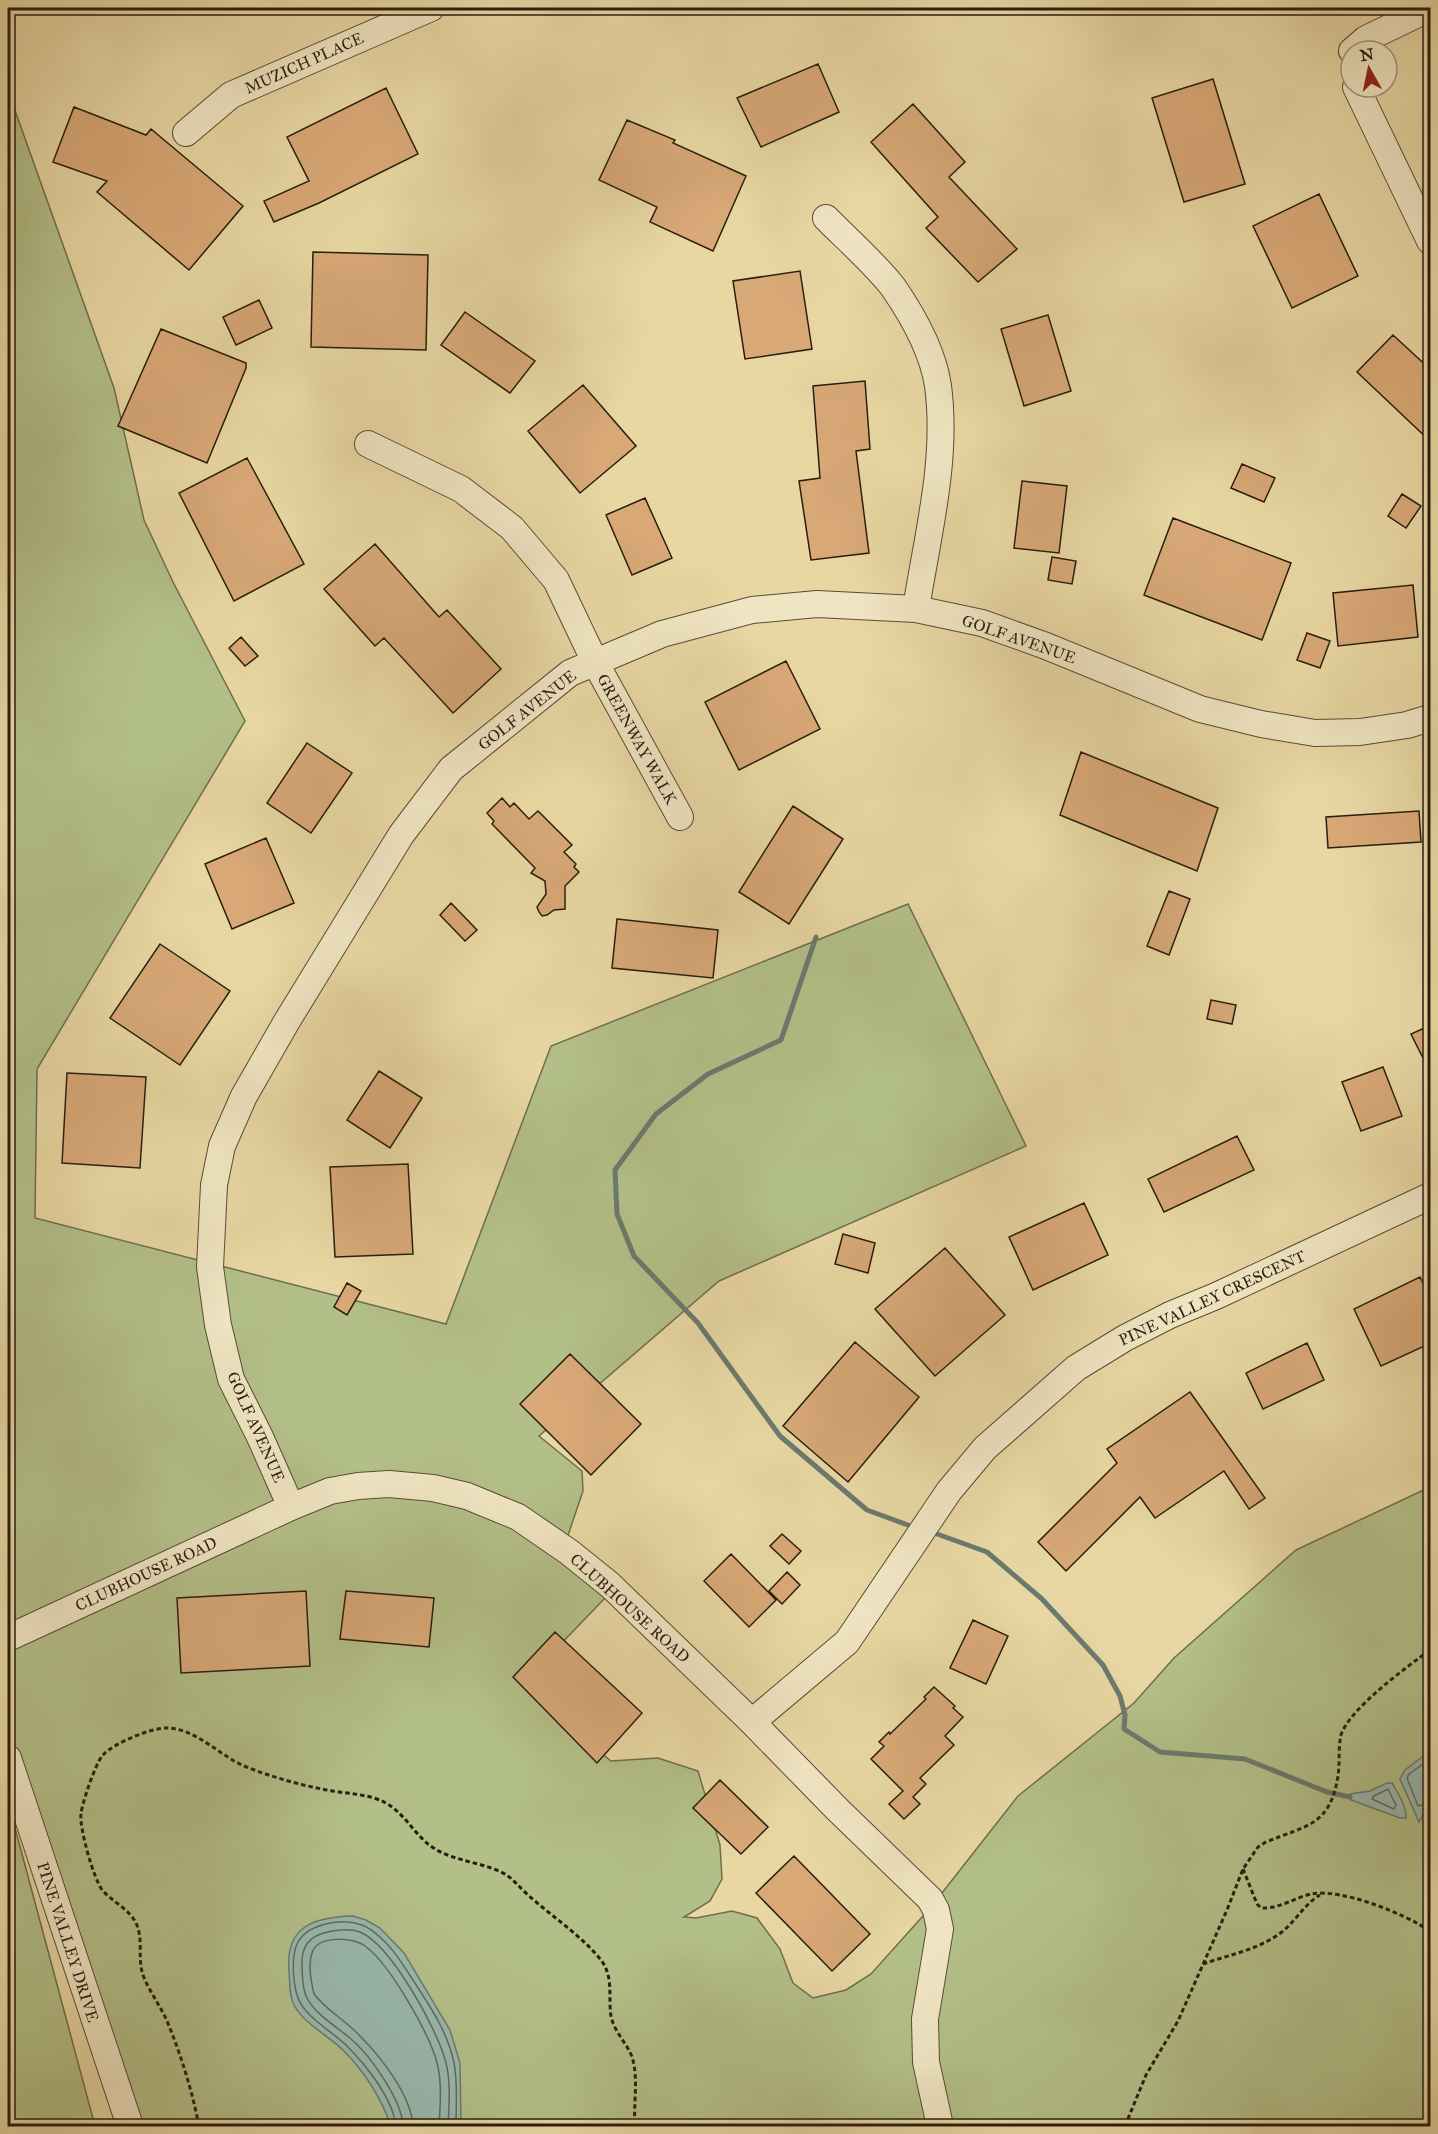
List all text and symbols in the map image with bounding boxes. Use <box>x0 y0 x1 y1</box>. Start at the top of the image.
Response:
street label: MUZICH PLACE <box>242 28 366 98</box>
north arrow <box>1339 39 1399 99</box>
text: N <box>1359 44 1375 65</box>
street label: GOLF AVENUE <box>960 611 1078 667</box>
street label: GOLF AVENUE <box>474 666 580 754</box>
street label: GREENWAY WALK <box>593 670 681 808</box>
street label: PINE VALLEY CRESCENT <box>1116 1246 1308 1350</box>
street label: GOLF AVENUE <box>223 1369 289 1485</box>
street label: CLUBHOUSE ROAD <box>72 1533 220 1615</box>
street label: CLUBHOUSE ROAD <box>566 1549 694 1667</box>
street label: PINE VALLEY DRIVE <box>33 1860 103 2024</box>

